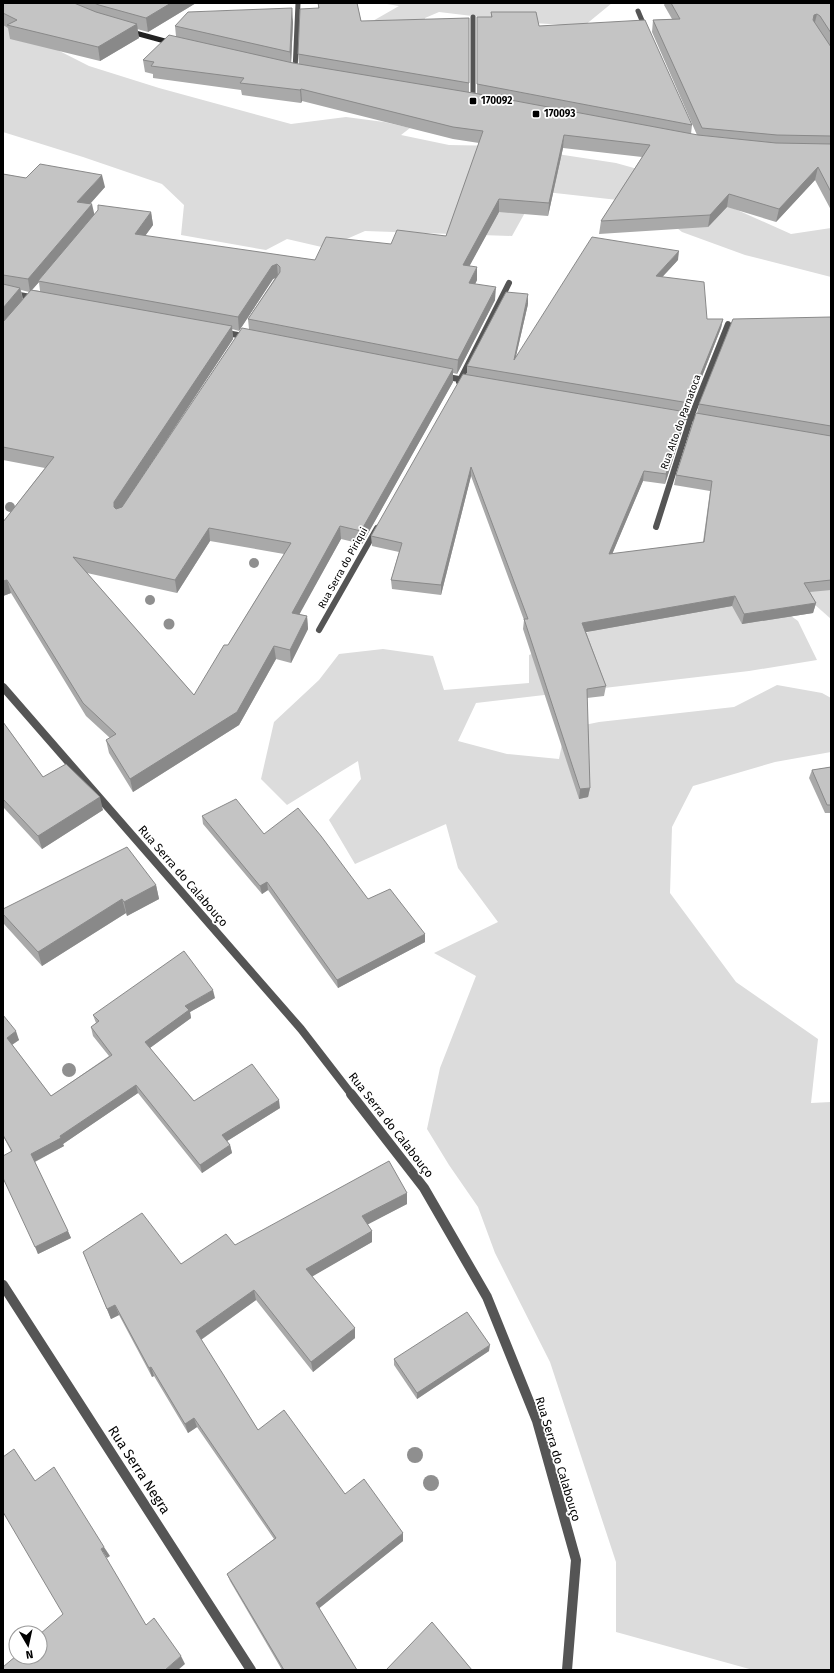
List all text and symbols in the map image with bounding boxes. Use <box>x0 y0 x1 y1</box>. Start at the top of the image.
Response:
place label: 170092 <box>481 95 512 107</box>
marker: 170092 <box>468 96 478 106</box>
place label: 170093 <box>544 108 575 120</box>
marker: 170093 <box>531 109 541 119</box>
street label: Rua Alto do Parnatoca <box>658 373 704 471</box>
street label: Rua Serra do Piriqui <box>316 525 370 611</box>
street label: Rua Serra do Calabouço <box>135 823 231 929</box>
street label: Rua Serra do Calabouço <box>346 1070 436 1180</box>
street label: Rua Serra do Calabouço <box>532 1395 584 1523</box>
street label: Rua Serra Negra <box>104 1423 174 1517</box>
north arrow <box>8 1625 48 1665</box>
text: N <box>25 1647 34 1661</box>

